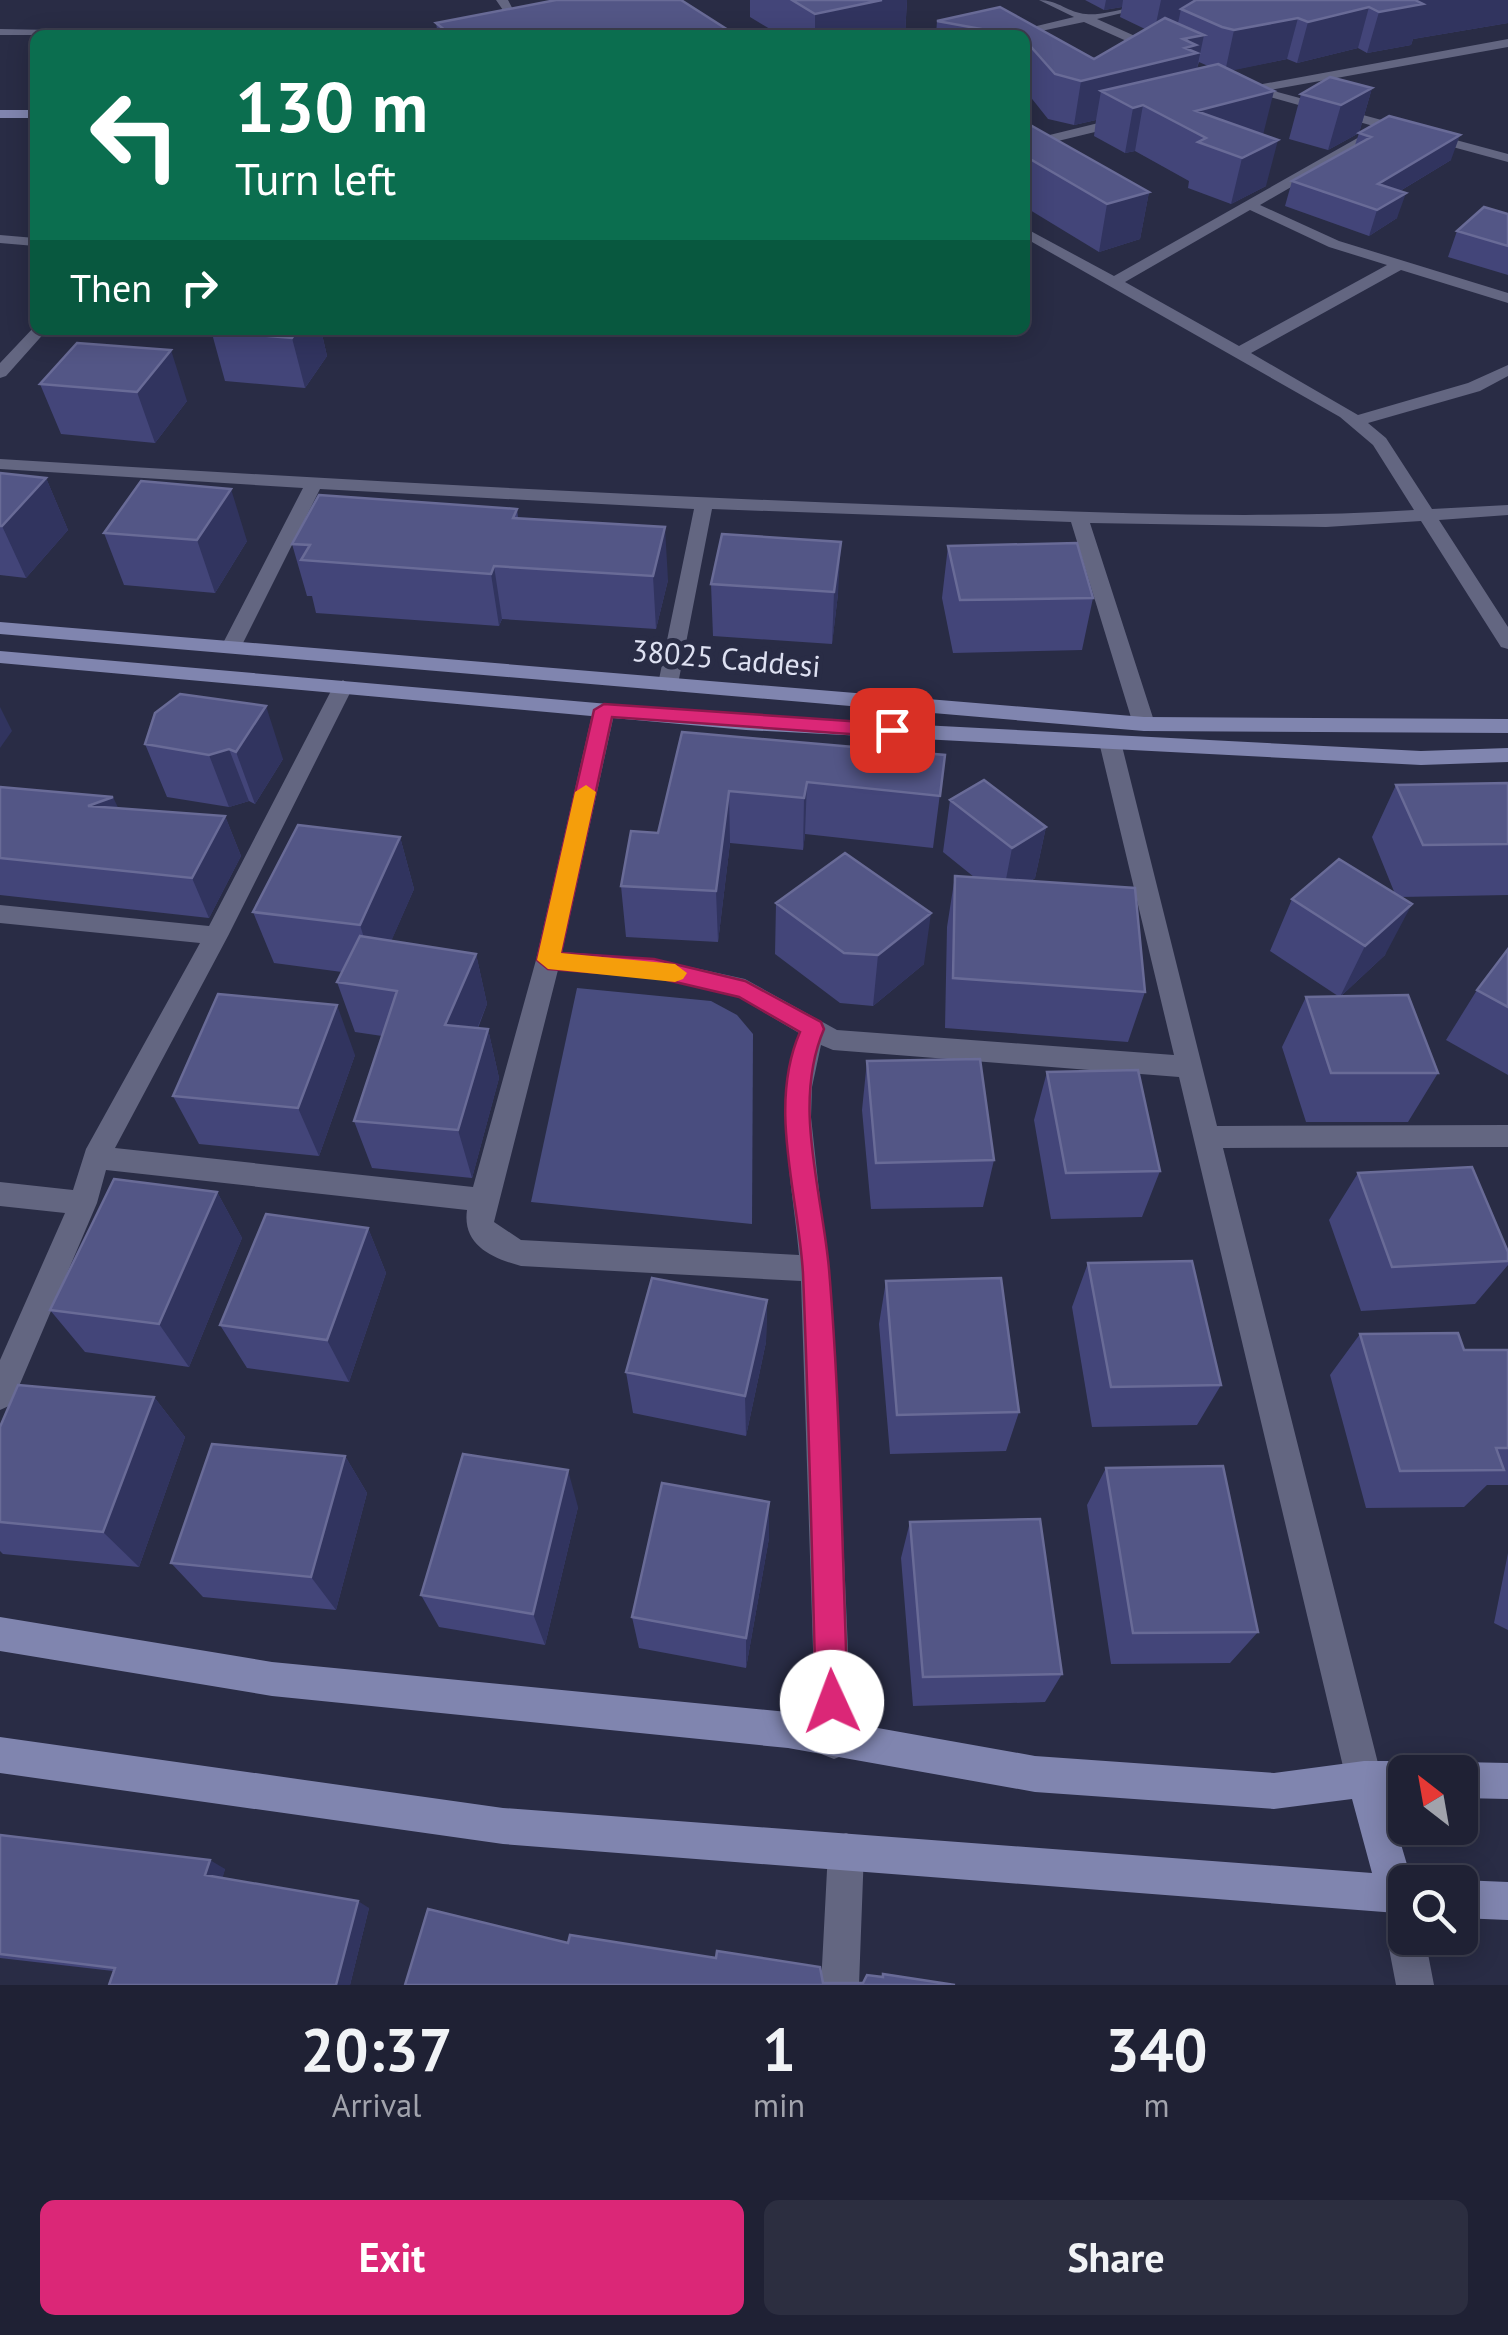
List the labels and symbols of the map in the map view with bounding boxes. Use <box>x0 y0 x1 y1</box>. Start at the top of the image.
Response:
street label: 38025 Caddesi <box>630 630 822 685</box>
pin <box>850 688 935 773</box>
position arrow <box>780 1650 884 1754</box>
north arrow <box>1388 1755 1478 1845</box>

